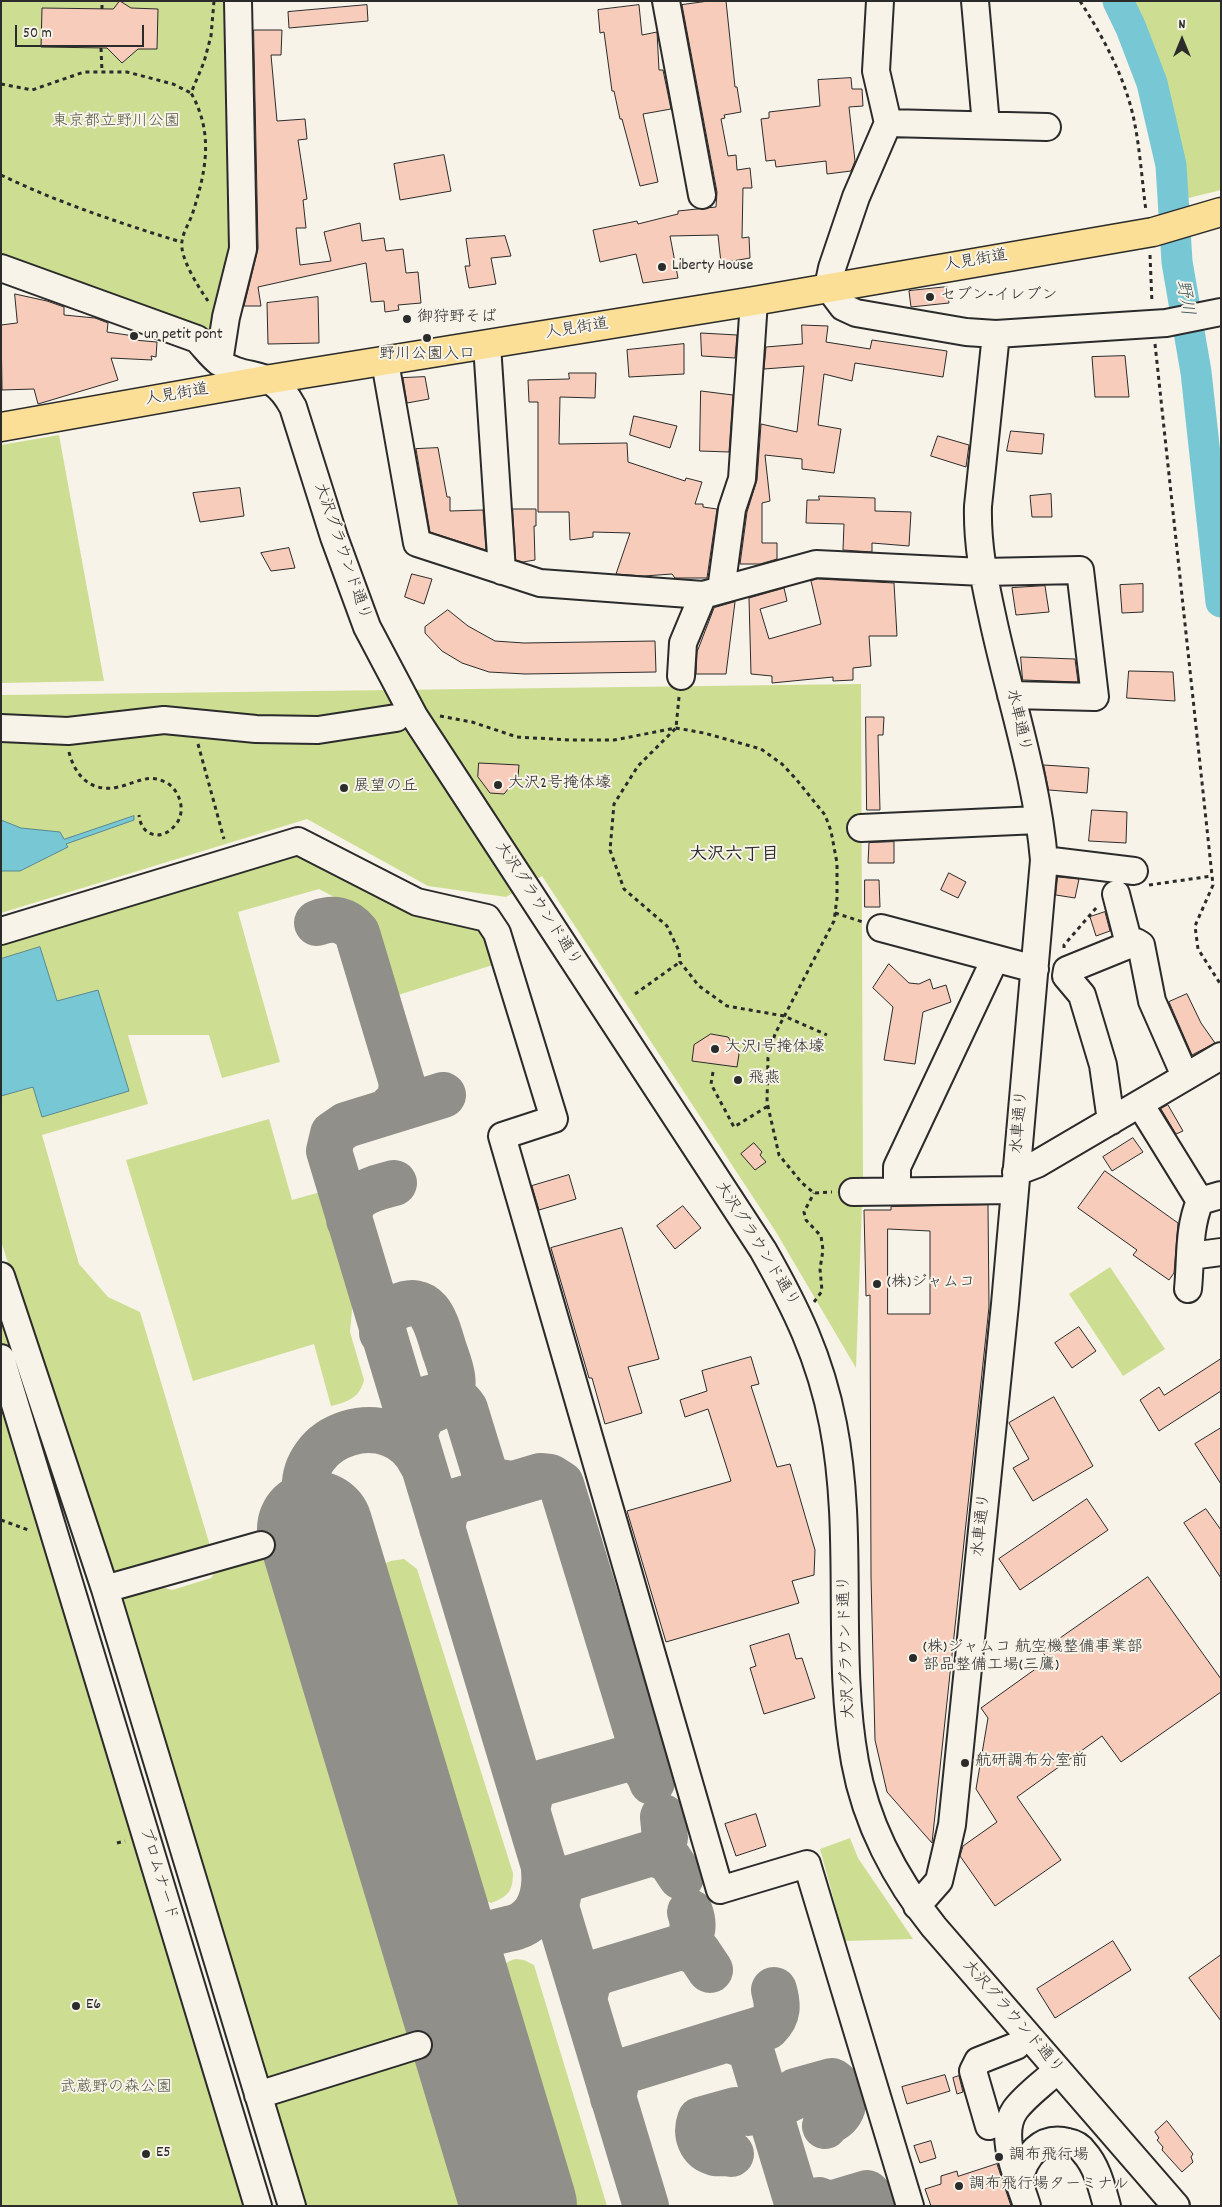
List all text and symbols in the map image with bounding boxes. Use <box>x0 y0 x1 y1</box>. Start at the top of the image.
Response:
scale bar <box>18 15 146 47</box>
north arrow <box>1157 15 1207 65</box>
text: N <box>1179 15 1185 35</box>
text: 50 m <box>23 23 52 45</box>
park label: 東京都立野川公園 <box>52 113 180 133</box>
street label: 人見街道 <box>943 247 1009 277</box>
place label: Liberty House <box>672 257 753 277</box>
marker: Liberty House <box>656 261 668 273</box>
water label: 野川 <box>1170 279 1196 317</box>
place label: セブン-イレブン <box>940 287 1057 307</box>
marker: セブン-イレブン <box>924 291 936 303</box>
place label: 御狩野そば <box>417 309 497 329</box>
marker: 御狩野そば <box>401 313 413 325</box>
street label: 人見街道 <box>544 316 610 344</box>
place label: un petit pont <box>144 326 223 346</box>
marker: un petit pont <box>128 330 140 342</box>
marker: 野川公園入口 <box>421 332 433 344</box>
place label: 野川公園入口 <box>379 346 475 366</box>
street label: 人見街道 <box>144 381 210 411</box>
street label: 大沢グラウンド通り <box>308 481 374 623</box>
street label: 水車通り <box>1000 688 1034 754</box>
place label: 大沢2号掩体壕 <box>508 775 611 795</box>
place label: 展望の丘 <box>354 778 418 798</box>
marker: 大沢2号掩体壕 <box>492 779 504 791</box>
marker: 展望の丘 <box>338 782 350 794</box>
street label: 大沢グラウンド通り <box>490 839 584 971</box>
district label: 大沢六丁目 <box>689 846 779 868</box>
place label: 大沢1号掩体壕 <box>725 1039 825 1059</box>
marker: 大沢1号掩体壕 <box>709 1043 721 1055</box>
place label: 飛燕 <box>748 1070 780 1090</box>
marker: 飛燕 <box>732 1074 744 1086</box>
street label: 水車通り <box>1009 1089 1033 1155</box>
street label: 大沢グラウンド通り <box>710 1179 802 1311</box>
place label: (株)ジャムコ <box>887 1274 975 1294</box>
marker: (株)ジャムコ <box>871 1278 883 1290</box>
street label: 水車通り <box>970 1492 996 1558</box>
street label: 大沢グラウンド通り <box>836 1575 860 1719</box>
place label: (株)ジャムコ 航空機整備事業部 部品整備工場(三鷹) <box>923 1639 1143 1677</box>
marker: (株)ジャムコ 航空機整備事業部 部品整備工場(三鷹) <box>907 1652 919 1664</box>
place label: 航研調布分室前 <box>975 1753 1087 1773</box>
marker: 航研調布分室前 <box>959 1757 971 1769</box>
street label: プロムナード <box>134 1825 180 1923</box>
street label: 大沢グラウンド通り <box>958 1957 1066 2079</box>
place label: E6 <box>86 1996 101 2016</box>
marker: E6 <box>70 2000 82 2012</box>
park label: 武蔵野の森公園 <box>60 2079 172 2099</box>
place label: E5 <box>156 2144 171 2164</box>
place label: 調布飛行場 <box>1009 2147 1089 2167</box>
marker: E5 <box>140 2148 152 2160</box>
marker: 調布飛行場 <box>993 2151 1005 2163</box>
place label: 調布飛行場ターミナル <box>969 2176 1129 2196</box>
marker: 調布飛行場ターミナル <box>953 2180 965 2192</box>

